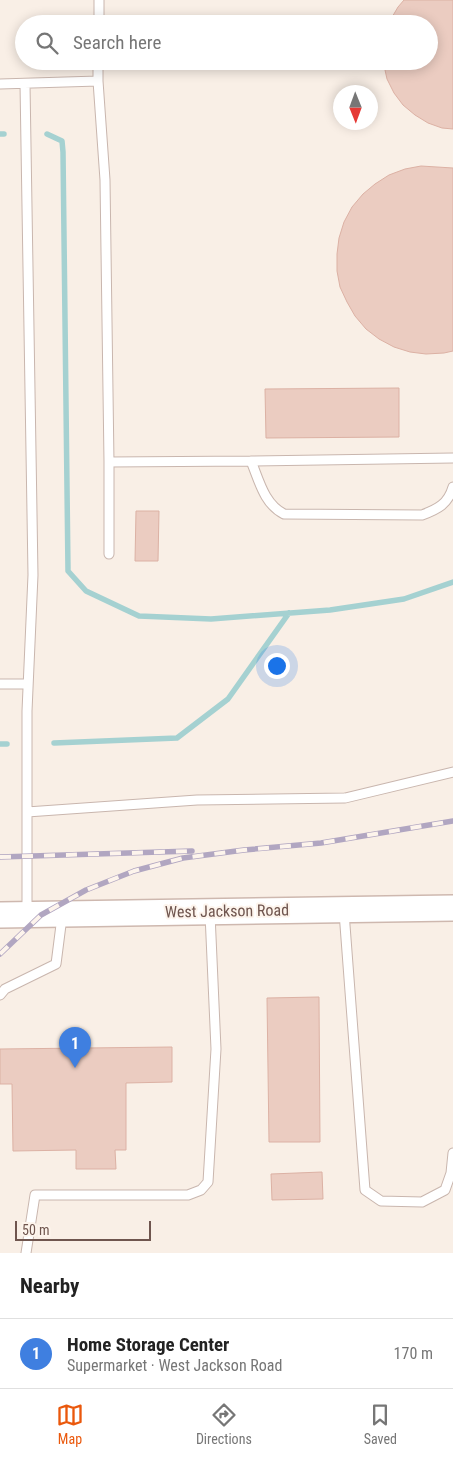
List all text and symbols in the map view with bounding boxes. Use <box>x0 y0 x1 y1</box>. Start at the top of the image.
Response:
search box <box>15 15 438 70</box>
icon: search <box>33 29 61 57</box>
text: Search here <box>73 31 161 54</box>
north arrow <box>333 85 378 130</box>
your location <box>264 653 290 679</box>
street label: West Jackson Road <box>165 900 289 922</box>
pin: 1 <box>59 1027 91 1068</box>
scale bar <box>15 1218 151 1241</box>
text: 50 m <box>22 1222 50 1238</box>
text: Nearby <box>20 1274 79 1298</box>
text: Home Storage Center <box>67 1333 229 1356</box>
text: 1 <box>32 1344 40 1363</box>
text: 170 m <box>394 1344 433 1363</box>
text: Supermarket · West Jackson Road <box>67 1356 282 1375</box>
tab: Map <box>56 1401 84 1447</box>
tab: Directions <box>196 1401 252 1447</box>
tab: Saved <box>364 1401 397 1447</box>

